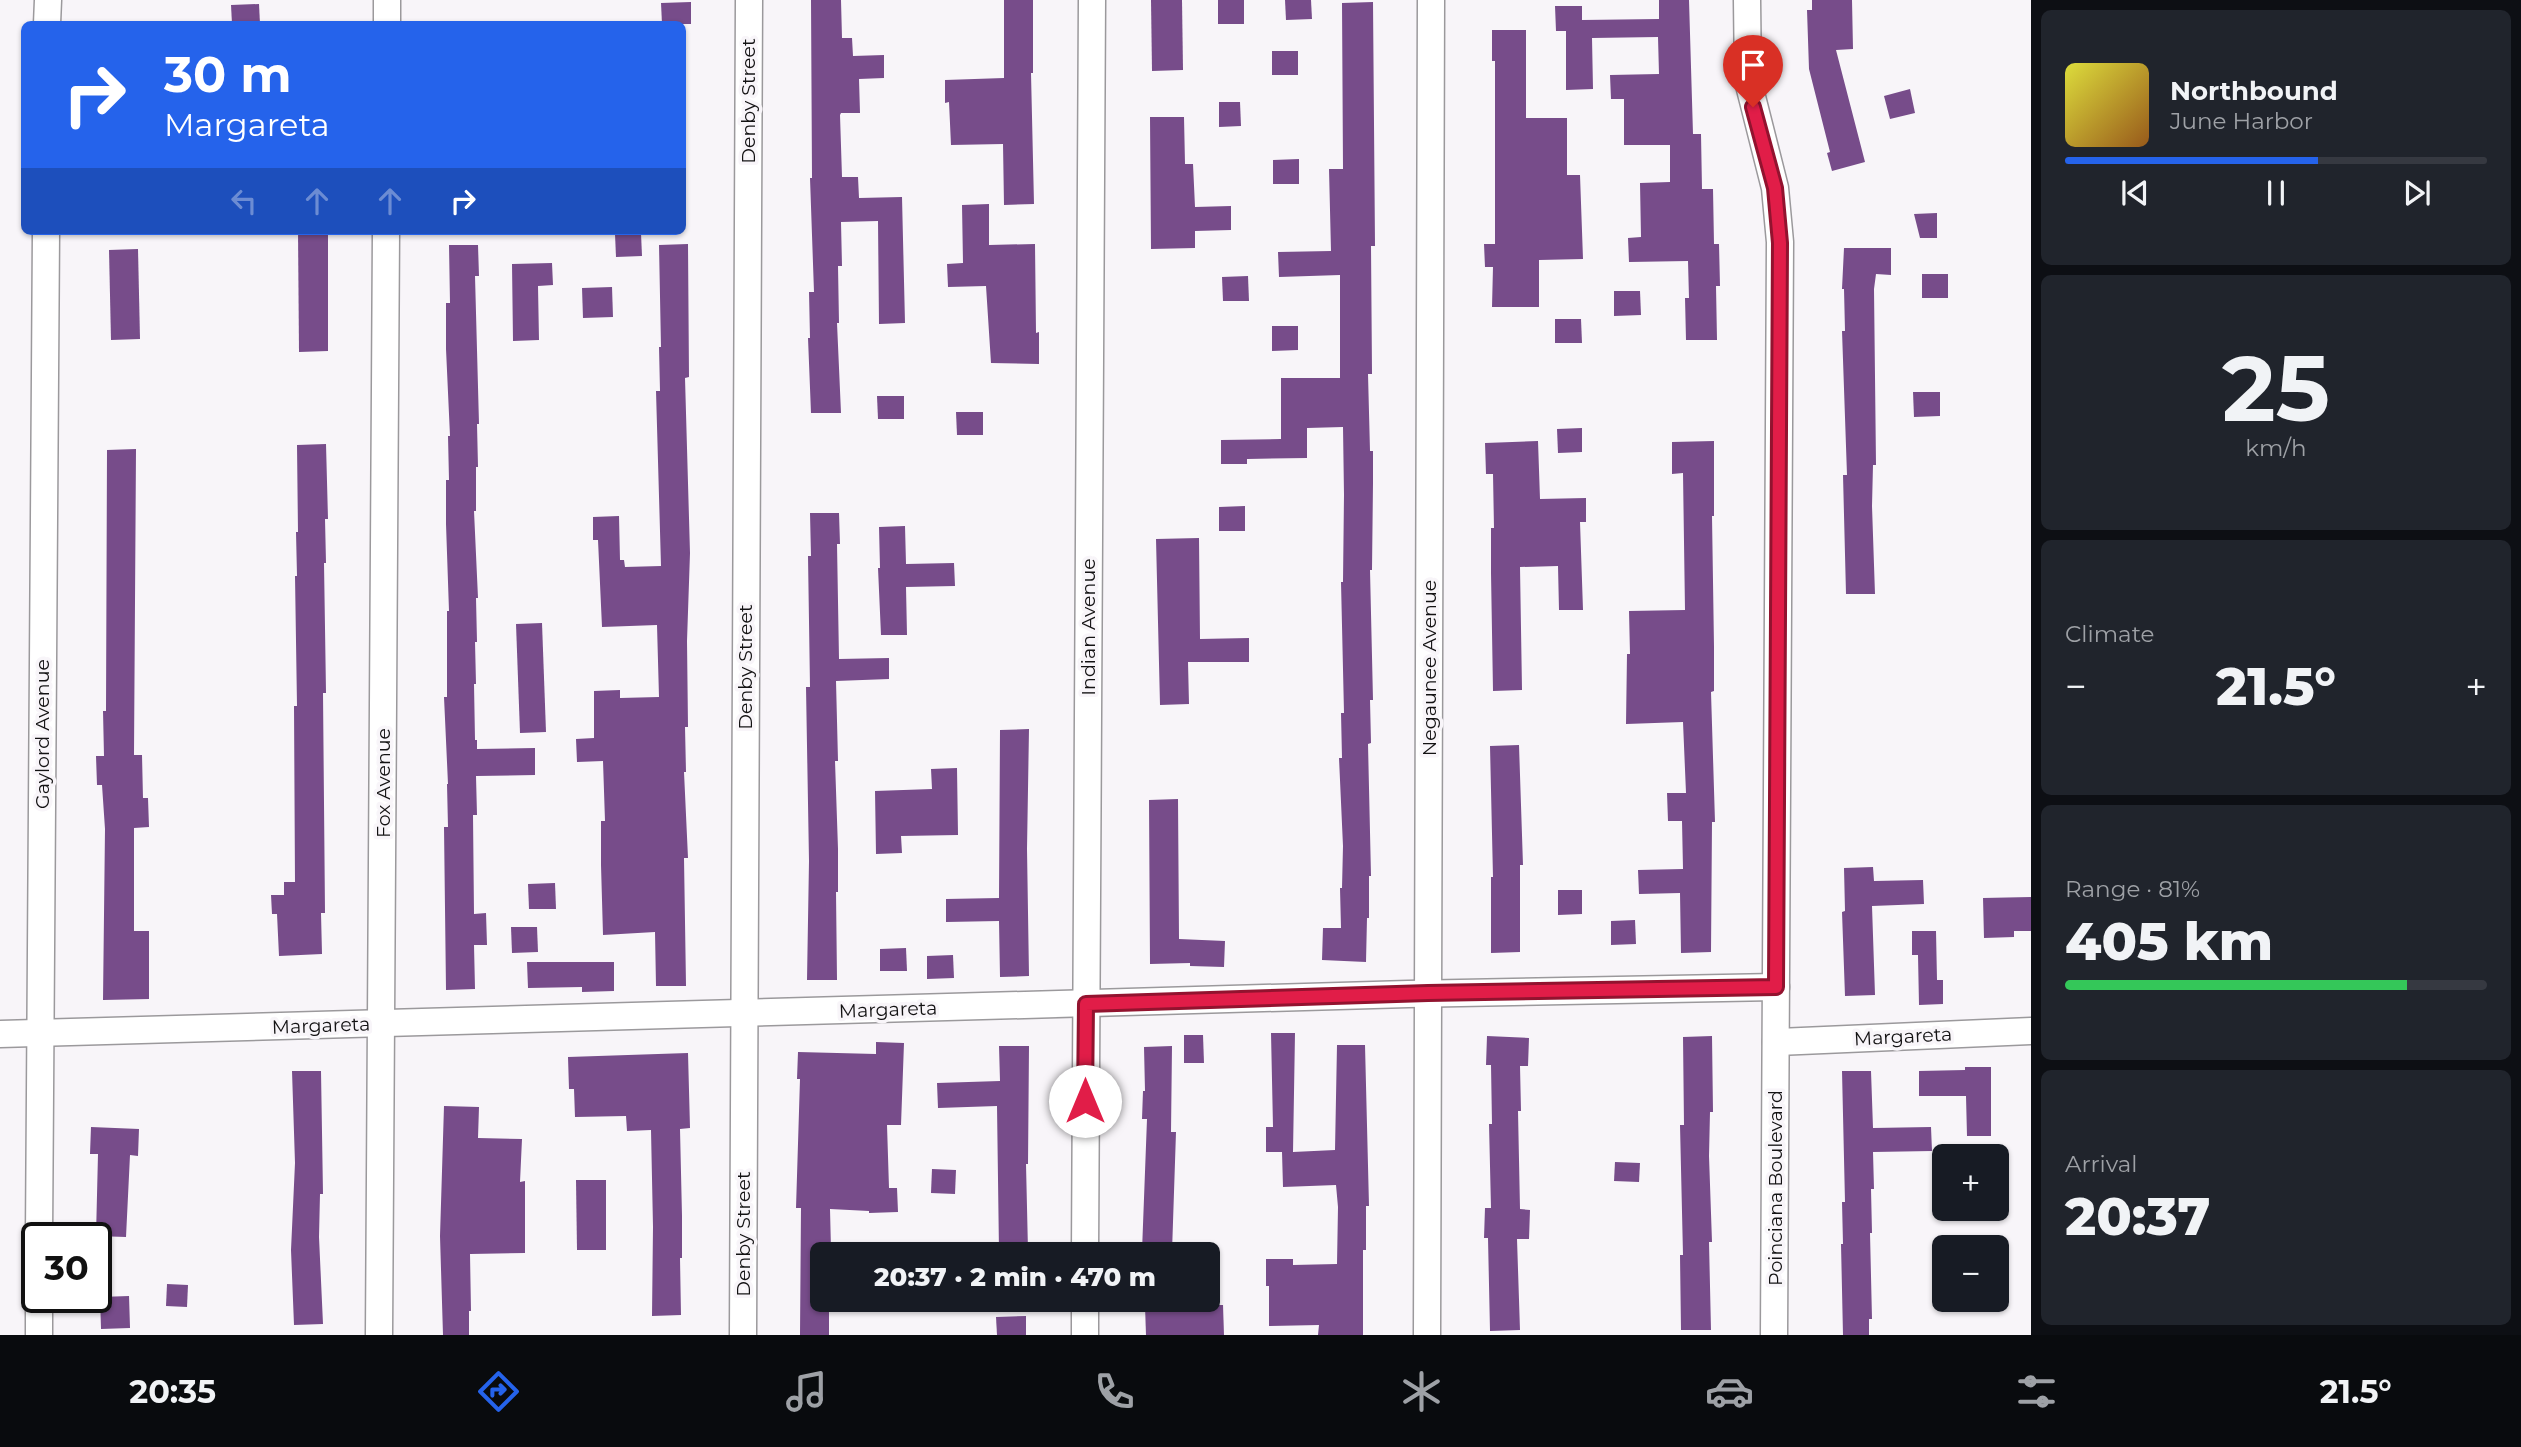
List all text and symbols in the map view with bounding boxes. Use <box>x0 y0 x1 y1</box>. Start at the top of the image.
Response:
pin <box>1723 35 1783 107</box>
street label: Denby Street <box>737 38 760 164</box>
text: 30 m <box>164 45 292 104</box>
icon: arrive <box>1734 46 1772 84</box>
icon: right <box>49 49 140 140</box>
text: Northbound <box>2170 75 2338 107</box>
text: Margareta <box>164 105 330 144</box>
text: June Harbor <box>2170 107 2313 135</box>
icon: previous <box>2116 174 2154 212</box>
icon: pause <box>2257 174 2295 212</box>
icon: next <box>2398 174 2436 212</box>
icon: left <box>225 182 263 220</box>
icon: ahead <box>298 182 336 220</box>
icon: ahead <box>371 182 409 220</box>
icon: right <box>444 182 482 220</box>
text: 25 <box>2222 333 2330 444</box>
text: km/h <box>2245 434 2307 462</box>
street label: Indian Avenue <box>1077 558 1100 696</box>
street label: Negaunee Avenue <box>1418 580 1441 756</box>
street label: Denby Street <box>734 604 757 730</box>
text: Climate <box>2065 620 2154 648</box>
text: 21.5° <box>2216 655 2336 718</box>
street label: Gaylord Avenue <box>31 659 54 809</box>
text: − <box>2065 663 2087 710</box>
text: + <box>2465 663 2487 710</box>
street label: Fox Avenue <box>372 728 395 838</box>
text: Range · 81% <box>2065 875 2200 903</box>
text: 405 km <box>2065 910 2273 973</box>
street label: Margareta <box>838 996 938 1023</box>
street label: Margareta <box>271 1012 371 1039</box>
street label: Margareta <box>1853 1022 1953 1051</box>
position arrow <box>1048 1064 1122 1138</box>
street label: Poinciana Boulevard <box>1764 1090 1787 1286</box>
map controls <box>1932 1144 2009 1312</box>
button: + <box>1932 1144 2009 1221</box>
text: Arrival <box>2065 1150 2138 1178</box>
street label: Denby Street <box>732 1171 755 1297</box>
text: 20:37 <box>2065 1185 2210 1248</box>
speed limit sign: 30 <box>21 1222 112 1313</box>
button: − <box>1932 1235 2009 1312</box>
text: 20:37 · 2 min · 470 m <box>874 1261 1156 1293</box>
icon: directions <box>474 1367 523 1416</box>
icon: music <box>782 1367 831 1416</box>
icon: phone <box>1090 1367 1139 1416</box>
icon: climate <box>1397 1367 1446 1416</box>
icon: car <box>1705 1367 1754 1416</box>
icon: filters <box>2012 1367 2061 1416</box>
text: 20:35 <box>129 1372 216 1411</box>
text: 21.5° <box>2320 1372 2392 1411</box>

